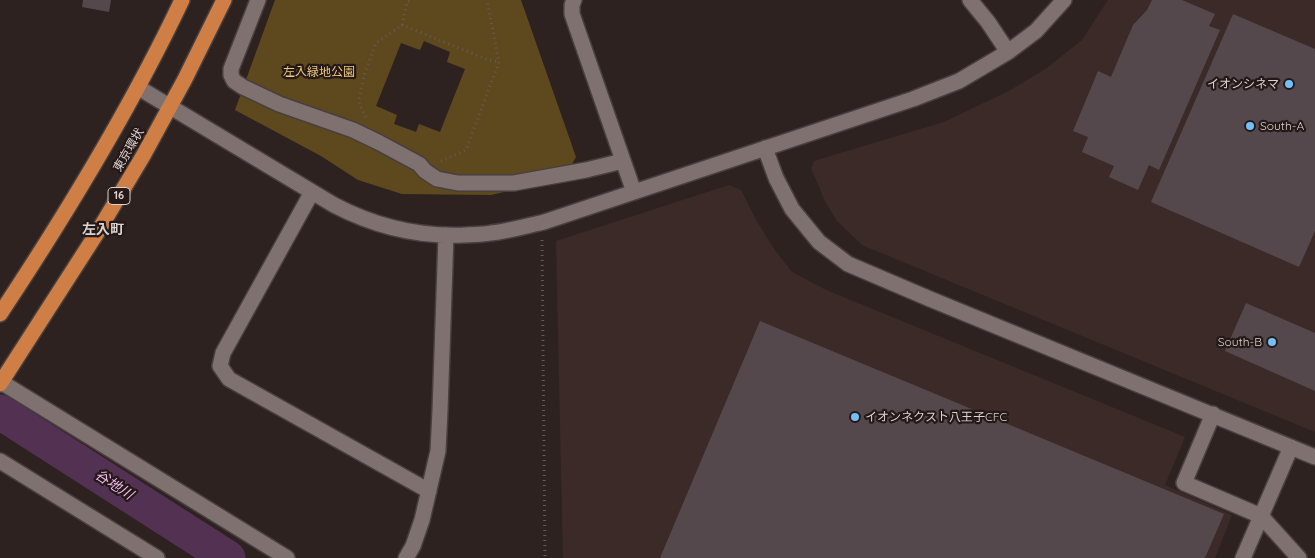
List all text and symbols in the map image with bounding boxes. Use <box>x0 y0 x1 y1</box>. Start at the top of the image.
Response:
park label: 左入緑地公園 <box>283 65 355 79</box>
place label: イオンシネマ <box>1207 77 1279 91</box>
marker: イオンシネマ <box>1283 78 1295 90</box>
place label: South-A <box>1260 119 1304 133</box>
marker: South-A <box>1244 120 1256 132</box>
street label: 東京環状 <box>111 126 147 174</box>
road number: 16 <box>108 188 130 205</box>
district label: 左入町 <box>82 222 124 238</box>
place label: South-B <box>1218 335 1262 349</box>
marker: South-B <box>1266 336 1278 348</box>
place label: イオンネクスト八王子CFC <box>865 410 1007 424</box>
marker: イオンネクスト八王子CFC <box>849 411 861 423</box>
water label: 谷地川 <box>92 467 136 503</box>

